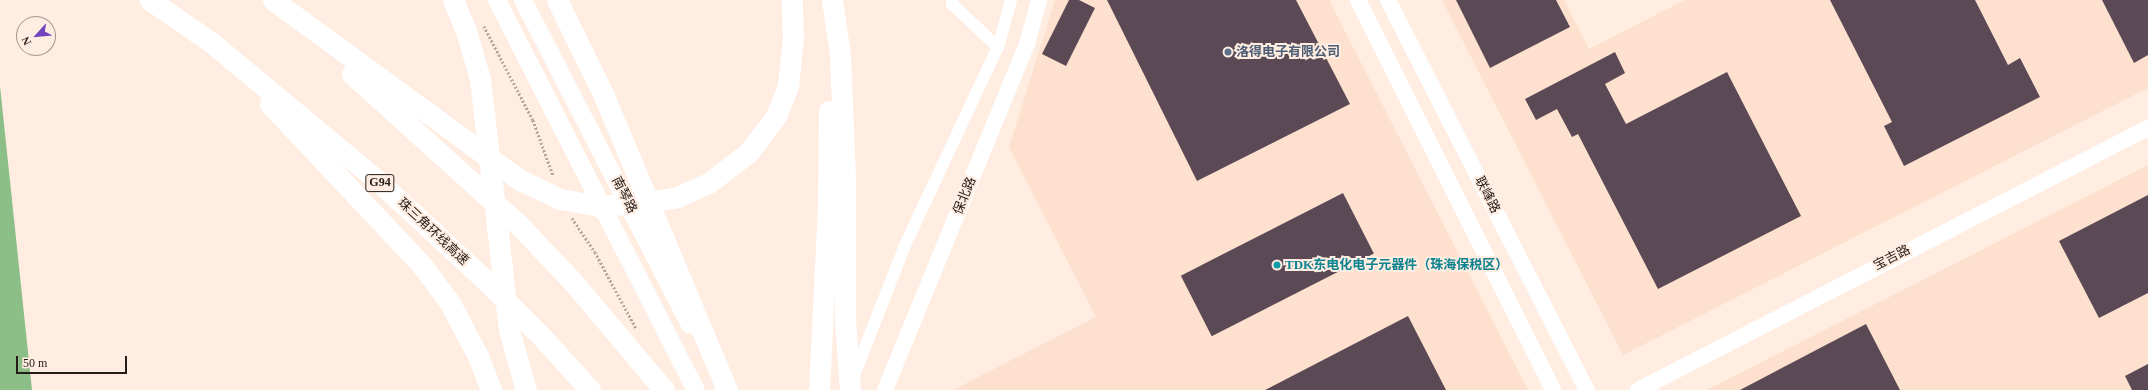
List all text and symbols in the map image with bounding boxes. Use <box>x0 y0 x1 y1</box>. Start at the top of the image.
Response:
north arrow <box>16 16 56 56</box>
text: N <box>19 35 33 47</box>
place label: 洛得电子有限公司 <box>1236 44 1340 60</box>
marker: 洛得电子有限公司 <box>1223 47 1233 57</box>
road number: G94 <box>365 173 395 193</box>
street label: 南琴路 <box>608 174 640 216</box>
street label: 联峰路 <box>1471 174 1503 216</box>
street label: 保北路 <box>950 175 980 217</box>
street label: 珠三角环线高速 <box>394 195 472 269</box>
street label: 宝吉路 <box>1871 242 1913 274</box>
place label: TDK东电化电子元器件（珠海保税区） <box>1285 257 1508 273</box>
marker: TDK东电化电子元器件（珠海保税区） <box>1272 260 1282 270</box>
scale bar <box>18 348 129 374</box>
text: 50 m <box>23 356 47 370</box>

